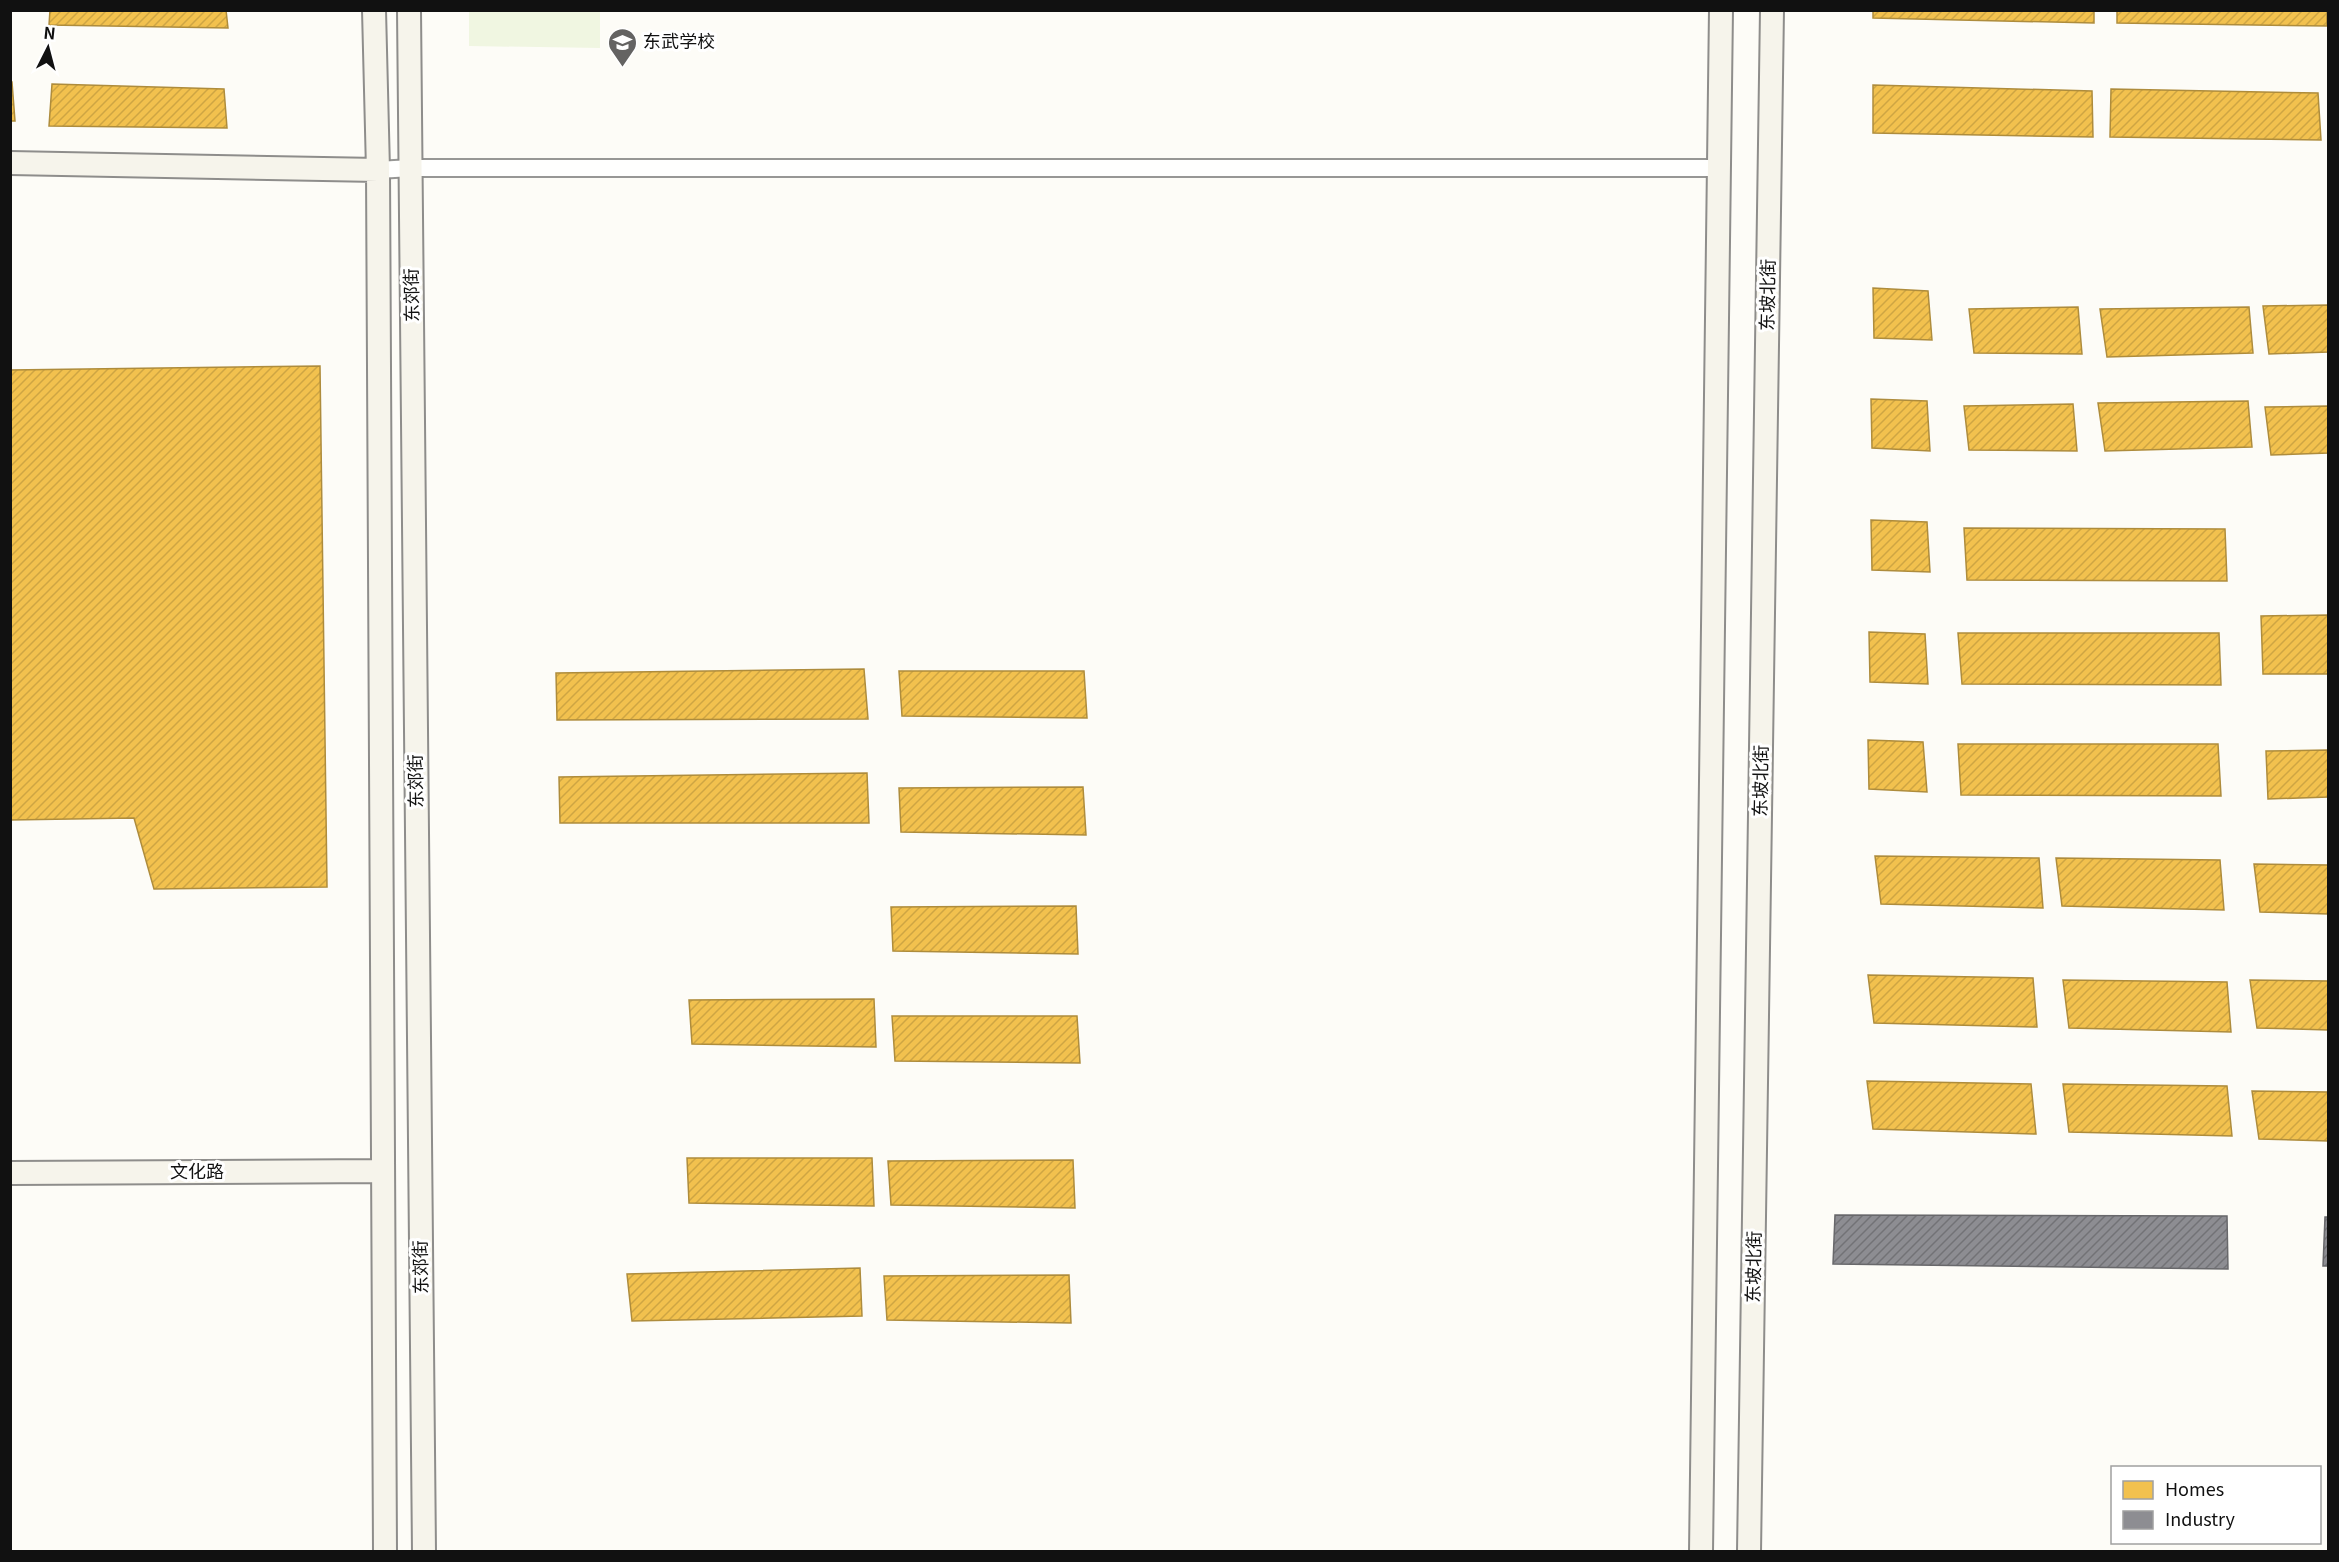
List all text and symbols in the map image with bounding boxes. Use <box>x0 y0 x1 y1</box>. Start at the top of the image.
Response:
north arrow <box>18 18 78 78</box>
text: N <box>42 20 57 45</box>
school or university icon: 东武学校 <box>606 26 638 68</box>
place label: 东武学校 <box>643 27 715 53</box>
street label: 东坡北街 <box>1752 259 1780 331</box>
street label: 东郊街 <box>397 268 423 322</box>
street label: 东坡北街 <box>1745 745 1773 817</box>
street label: 东郊街 <box>401 754 427 808</box>
street label: 文化路 <box>170 1157 224 1183</box>
street label: 东坡北街 <box>1738 1231 1766 1303</box>
street label: 东郊街 <box>406 1240 432 1294</box>
legend <box>2111 1466 2321 1544</box>
text: Homes <box>2165 1475 2224 1501</box>
text: Industry <box>2165 1505 2236 1531</box>

